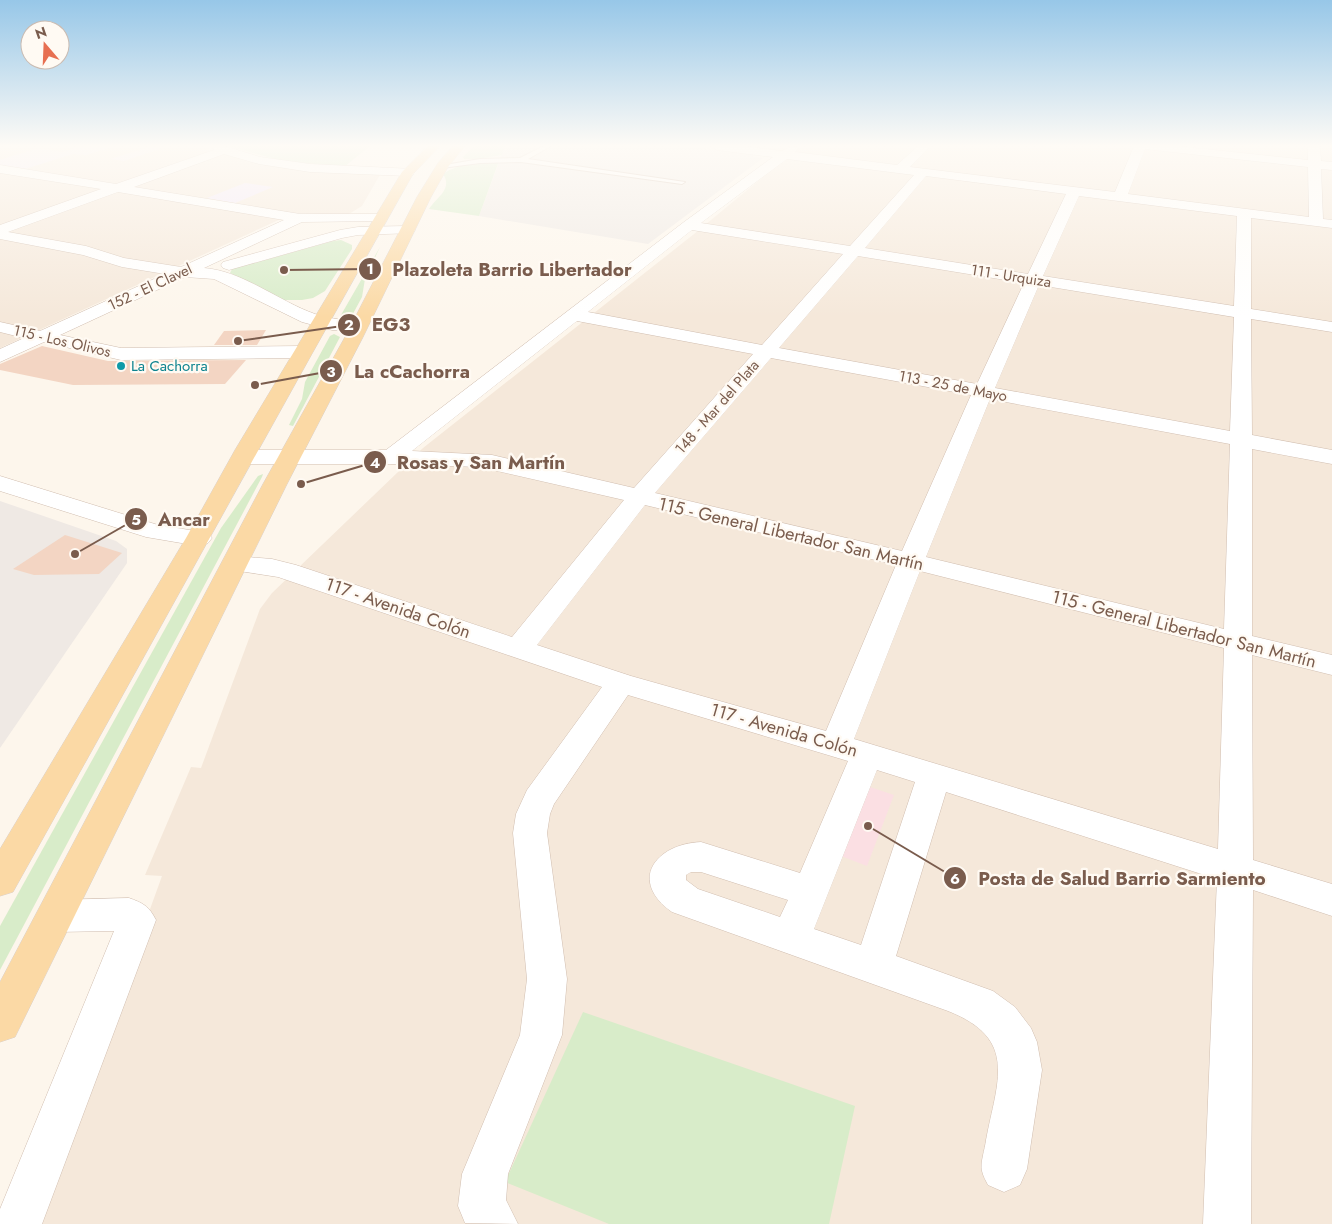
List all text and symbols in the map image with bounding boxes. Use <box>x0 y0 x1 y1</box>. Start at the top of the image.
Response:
north arrow <box>20 20 70 70</box>
text: N <box>32 21 49 44</box>
callout: Plazoleta Barrio Libertador <box>357 252 641 286</box>
text: Plazoleta Barrio Libertador <box>392 256 632 283</box>
street label: 152 - El Clavel <box>104 258 196 316</box>
text: 1 <box>366 258 374 280</box>
street label: 111 - Urquiza <box>969 259 1053 293</box>
callout: EG3 <box>336 308 420 342</box>
text: EG3 <box>372 311 411 338</box>
text: 2 <box>344 314 354 336</box>
street label: 115 - Los Olivos <box>11 319 113 363</box>
callout: La cCachorra <box>319 354 480 388</box>
place label: La Cachorra <box>131 355 208 377</box>
street label: 148 - Mar del Plata <box>670 355 764 459</box>
text: La cCachorra <box>354 358 470 385</box>
marker: La Cachorra <box>115 360 127 372</box>
text: 3 <box>326 361 336 383</box>
street label: 113 - 25 de Mayo <box>897 365 1009 407</box>
callout: Rosas y San Martín <box>362 445 575 479</box>
text: Rosas y San Martín <box>397 449 565 476</box>
text: 4 <box>370 452 380 474</box>
street label: 115 - General Libertador San Martín <box>656 491 926 577</box>
callout: Ancar <box>123 502 220 536</box>
text: Ancar <box>157 506 210 533</box>
text: 5 <box>131 509 141 531</box>
street label: 117 - Avenida Colón <box>322 571 474 645</box>
street label: 115 - General Libertador San Martín <box>1049 584 1319 674</box>
street label: 117 - Avenida Colón <box>707 697 861 763</box>
callout: Posta de Salud Barrio Sarmiento <box>943 861 1275 895</box>
text: Posta de Salud Barrio Sarmiento <box>978 865 1266 892</box>
text: 6 <box>950 868 960 890</box>

